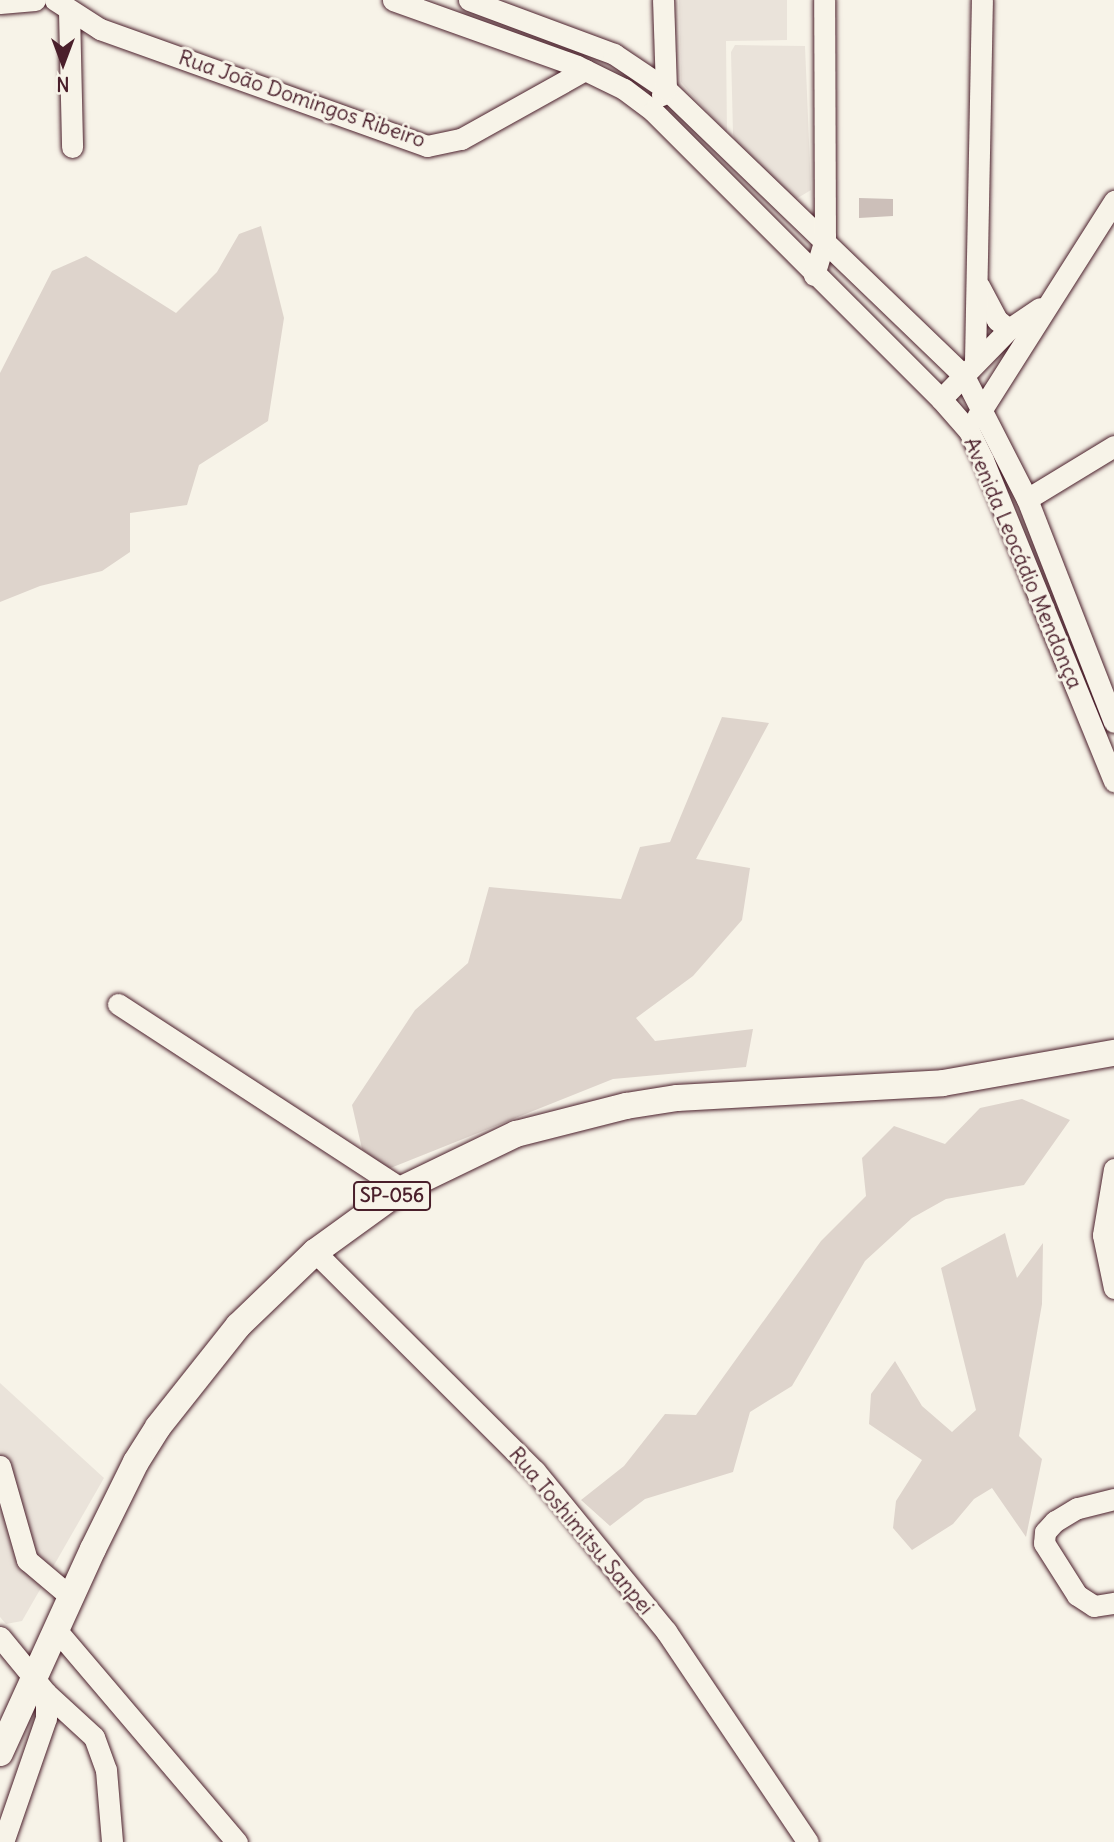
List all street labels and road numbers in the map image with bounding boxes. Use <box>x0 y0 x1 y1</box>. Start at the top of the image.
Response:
street label: Rua João Domingos Ribeiro <box>175 45 429 153</box>
street label: Avenida Leocádio Mendonça <box>959 434 1087 692</box>
road number: SP-056 <box>352 1180 432 1212</box>
street label: Rua Toshimitsu Sanpei <box>504 1442 658 1620</box>

